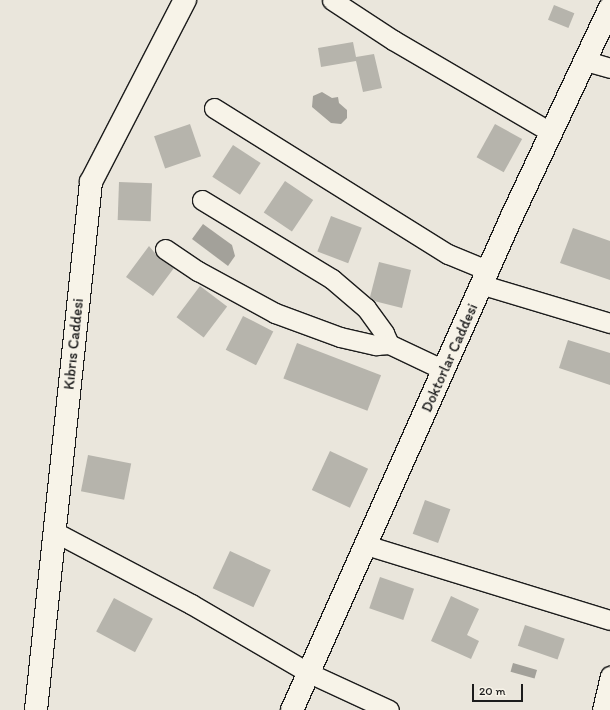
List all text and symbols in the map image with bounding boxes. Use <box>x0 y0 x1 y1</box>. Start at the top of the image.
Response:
street label: Kıbrıs Caddesi <box>60 297 88 391</box>
street label: Doktorlar Caddesi <box>418 301 482 415</box>
scale bar <box>474 676 525 702</box>
text: 20 m <box>479 684 506 698</box>

